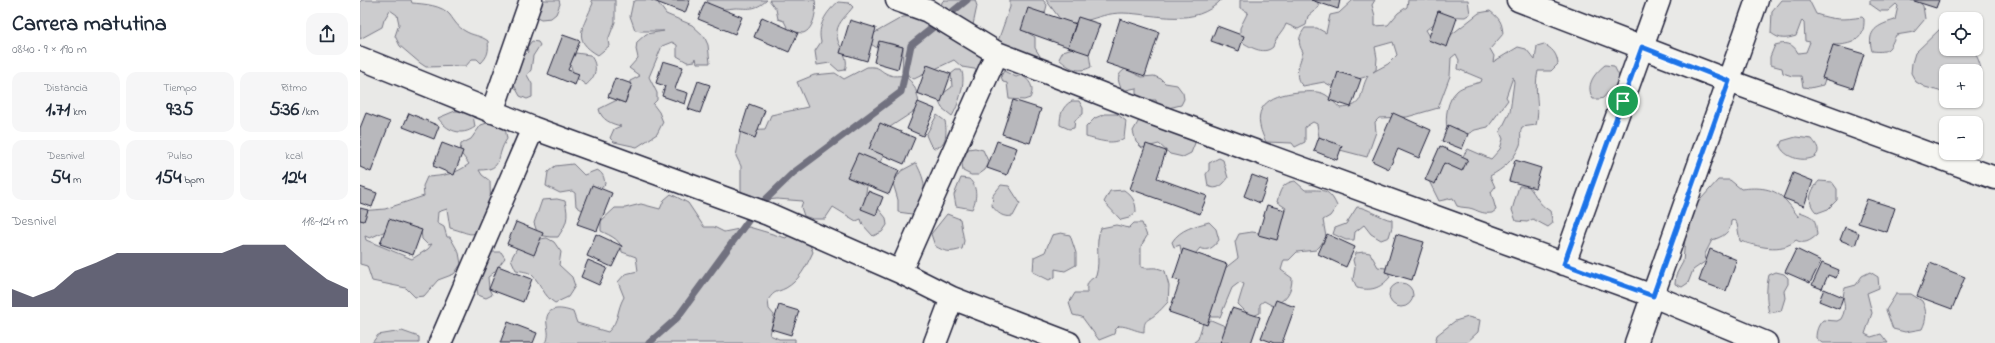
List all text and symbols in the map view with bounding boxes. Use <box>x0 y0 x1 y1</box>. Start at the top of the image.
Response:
text: Carrera matutina <box>12 9 167 41</box>
map controls <box>1939 12 1983 160</box>
button: locate <box>1939 12 1983 56</box>
button: share <box>306 13 348 55</box>
text: 08:40 · 9 × 190 m <box>12 40 87 59</box>
button: + <box>1939 64 1983 108</box>
text: Distancia <box>44 80 88 96</box>
text: Tiempo <box>163 80 197 96</box>
text: Ritmo <box>281 80 307 96</box>
pin <box>1606 84 1640 118</box>
icon: arrive <box>1612 90 1634 112</box>
text: 1.71 <box>45 96 70 125</box>
text: 9:35 <box>166 96 194 125</box>
text: 5:36 <box>269 96 299 125</box>
text: km <box>70 104 87 120</box>
text: /km <box>299 104 319 120</box>
button: − <box>1939 116 1983 160</box>
text: Desnivel <box>47 148 85 164</box>
text: Pulso <box>167 148 193 164</box>
text: kcal <box>285 148 303 164</box>
text: 54 <box>51 164 70 193</box>
text: 154 <box>155 164 181 193</box>
text: 124 <box>282 164 306 193</box>
text: m <box>70 172 81 188</box>
text: bpm <box>181 172 205 188</box>
text: Desnivel <box>12 212 56 231</box>
text: 118–124 m <box>302 212 348 231</box>

